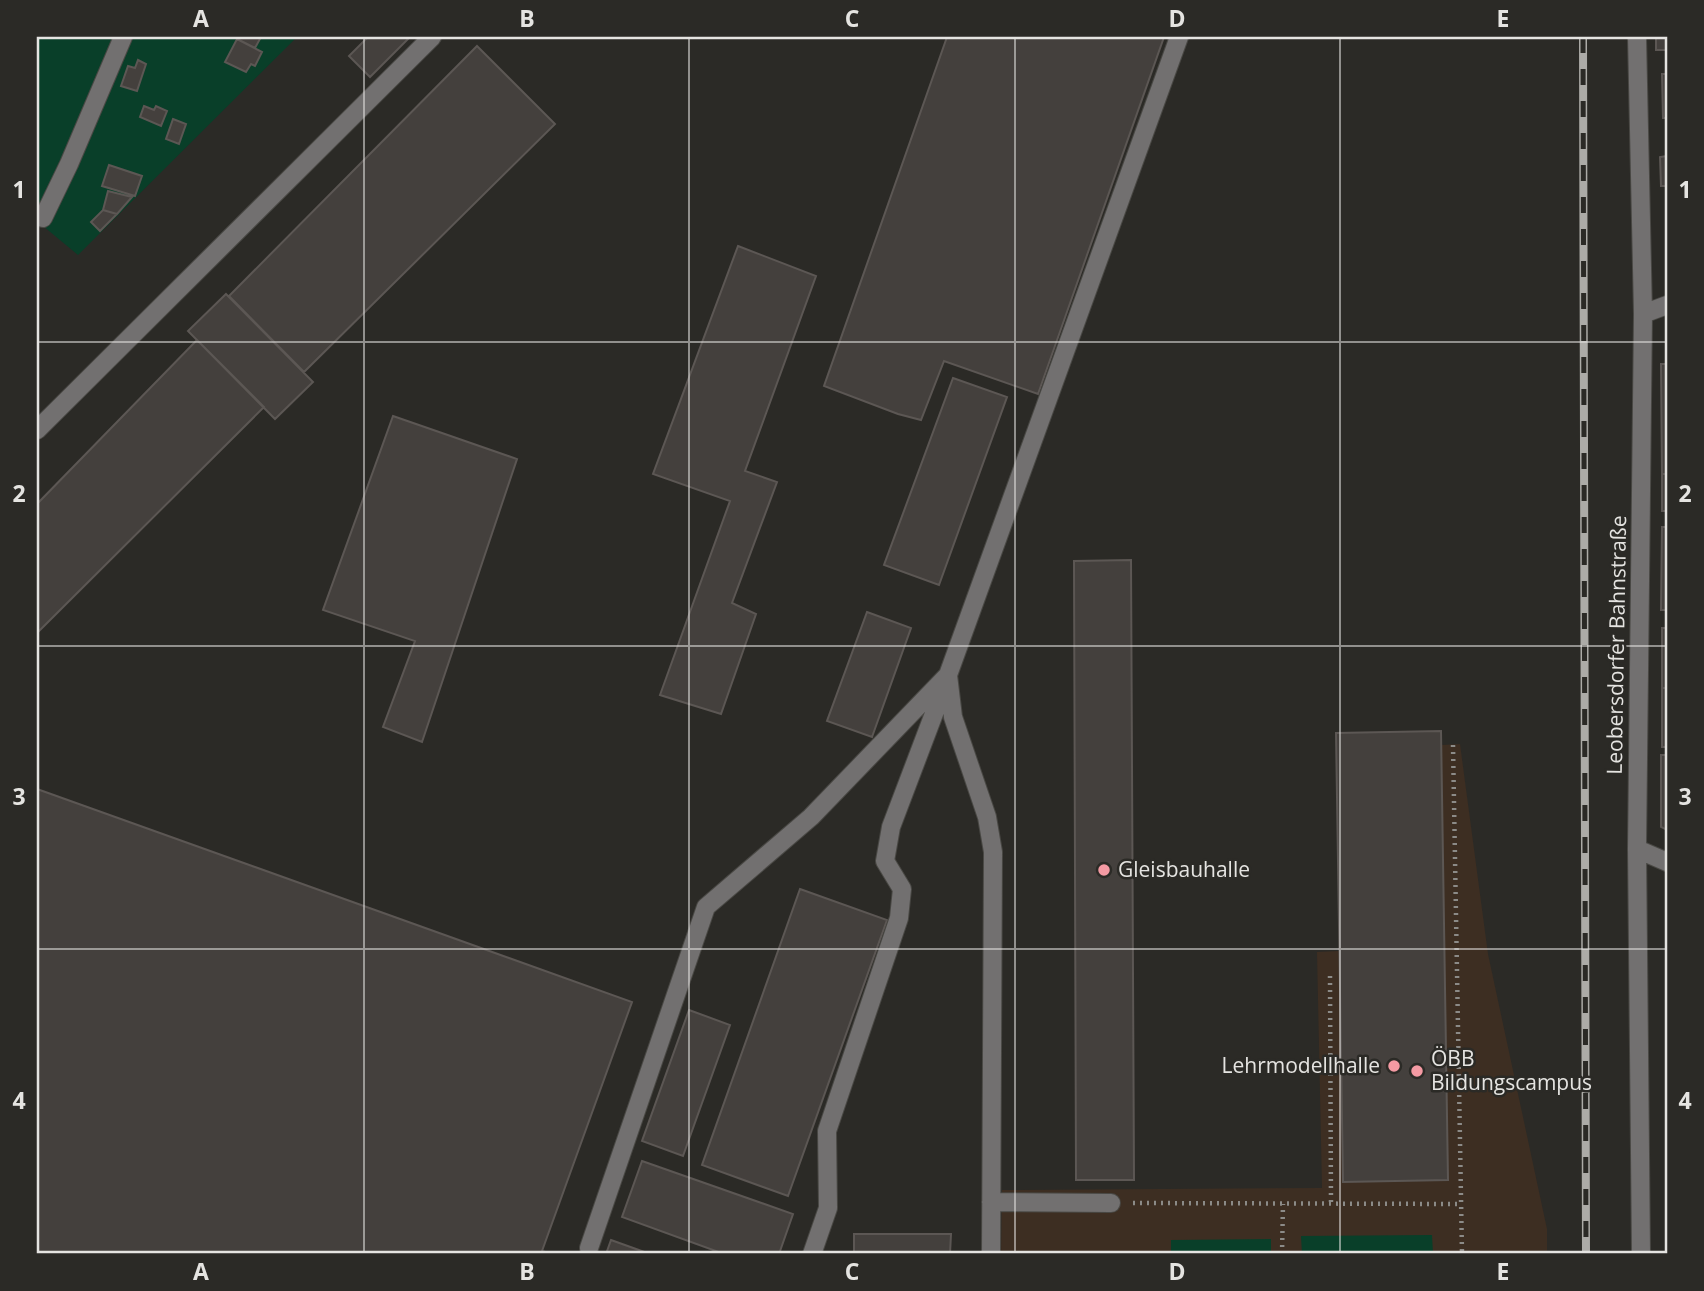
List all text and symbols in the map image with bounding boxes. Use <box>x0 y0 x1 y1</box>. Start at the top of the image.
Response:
text: A <box>193 2 209 34</box>
text: B <box>519 2 535 34</box>
text: C <box>845 2 859 34</box>
text: D <box>1168 2 1186 34</box>
text: E <box>1497 2 1509 34</box>
text: 1 <box>12 173 26 205</box>
text: 1 <box>1678 173 1692 205</box>
text: 2 <box>12 477 26 509</box>
text: 2 <box>1678 477 1692 509</box>
street label: Leobersdorfer Bahnstraße <box>1600 515 1632 775</box>
text: 3 <box>12 780 26 812</box>
text: 3 <box>1678 780 1692 812</box>
place label: Gleisbauhalle <box>1118 855 1250 883</box>
marker: Gleisbauhalle <box>1096 862 1112 878</box>
place label: ÖBB Bildungscampus <box>1431 1044 1592 1096</box>
place label: Lehrmodellhalle <box>1222 1051 1380 1079</box>
marker: Lehrmodellhalle <box>1386 1058 1402 1074</box>
marker: ÖBB Bildungscampus <box>1409 1063 1425 1079</box>
text: 4 <box>12 1084 26 1116</box>
text: 4 <box>1678 1084 1692 1116</box>
text: A <box>193 1255 209 1287</box>
text: B <box>519 1255 535 1287</box>
text: C <box>845 1255 859 1287</box>
text: D <box>1168 1255 1186 1287</box>
text: E <box>1497 1255 1509 1287</box>

